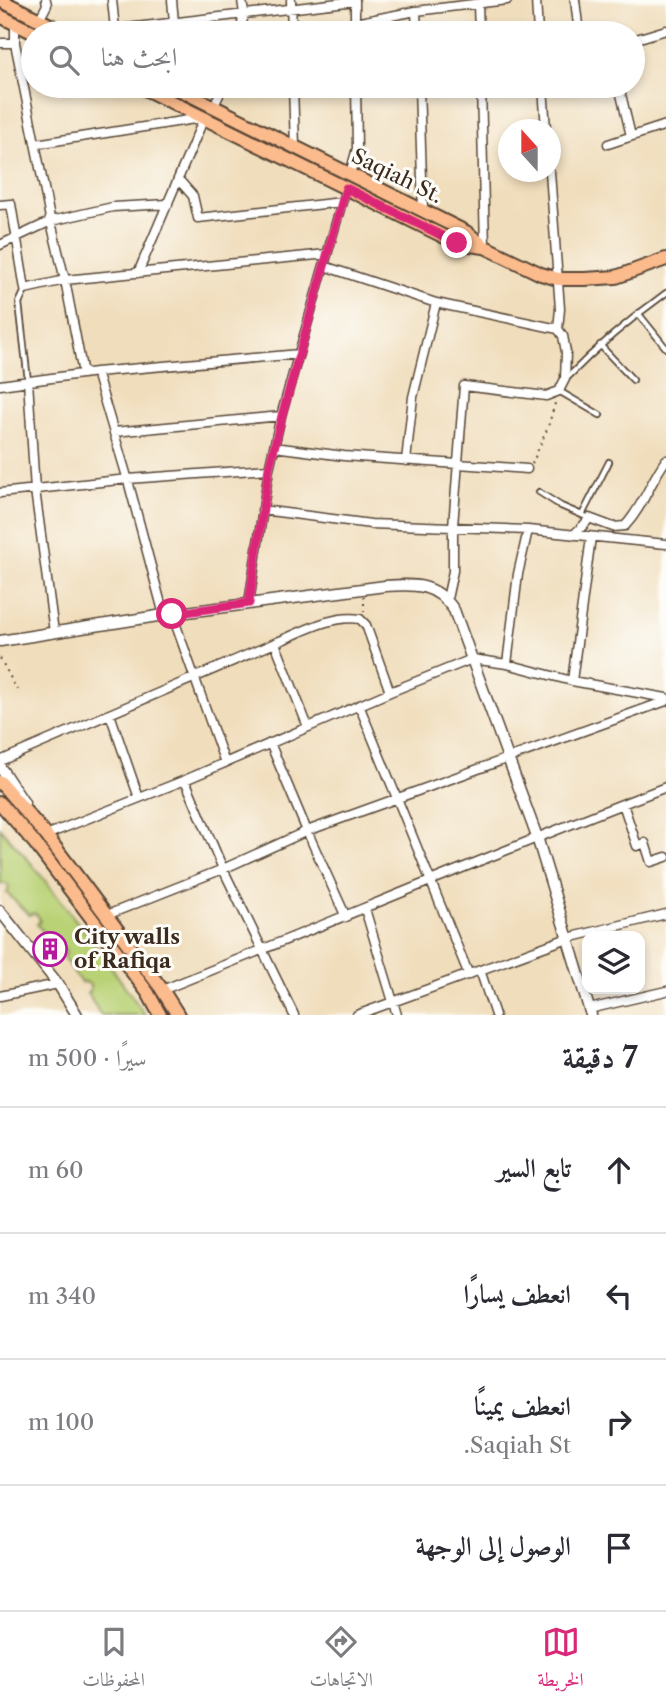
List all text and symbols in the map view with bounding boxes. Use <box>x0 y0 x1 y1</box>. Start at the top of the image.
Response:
search box <box>21 21 645 98</box>
icon: search <box>45 41 83 79</box>
text: ابحث هنا <box>101 41 177 73</box>
north arrow <box>498 119 561 182</box>
street label: Saqiah St. <box>348 143 447 208</box>
route end <box>441 227 472 258</box>
route start <box>156 598 187 629</box>
place label: City walls of Rafiqa <box>74 924 180 973</box>
building icon: City walls of Rafiqa <box>31 930 69 968</box>
map controls <box>582 931 645 994</box>
button: layers <box>582 931 645 994</box>
text: 7 دقيقة <box>562 1039 638 1076</box>
text: سيرًا · 500 m <box>28 1044 147 1072</box>
icon: ahead <box>600 1151 638 1189</box>
text: تابع السير <box>497 1152 571 1184</box>
text: 60 m <box>28 1156 84 1184</box>
icon: left <box>600 1277 638 1315</box>
text: انعطف يسارًا <box>463 1278 571 1310</box>
text: 340 m <box>28 1282 96 1310</box>
text: انعطف يمينًا <box>474 1390 571 1422</box>
icon: right <box>600 1403 638 1441</box>
text: 100 m <box>28 1408 94 1436</box>
text: Saqiah St. <box>464 1431 571 1459</box>
icon: arrive <box>600 1529 638 1567</box>
text: الوصول إلى الوجهة <box>416 1530 571 1562</box>
tab: المحفوظات <box>82 1623 145 1698</box>
tab: الاتجاهات <box>310 1623 373 1698</box>
tab: الخريطة <box>537 1623 584 1698</box>

